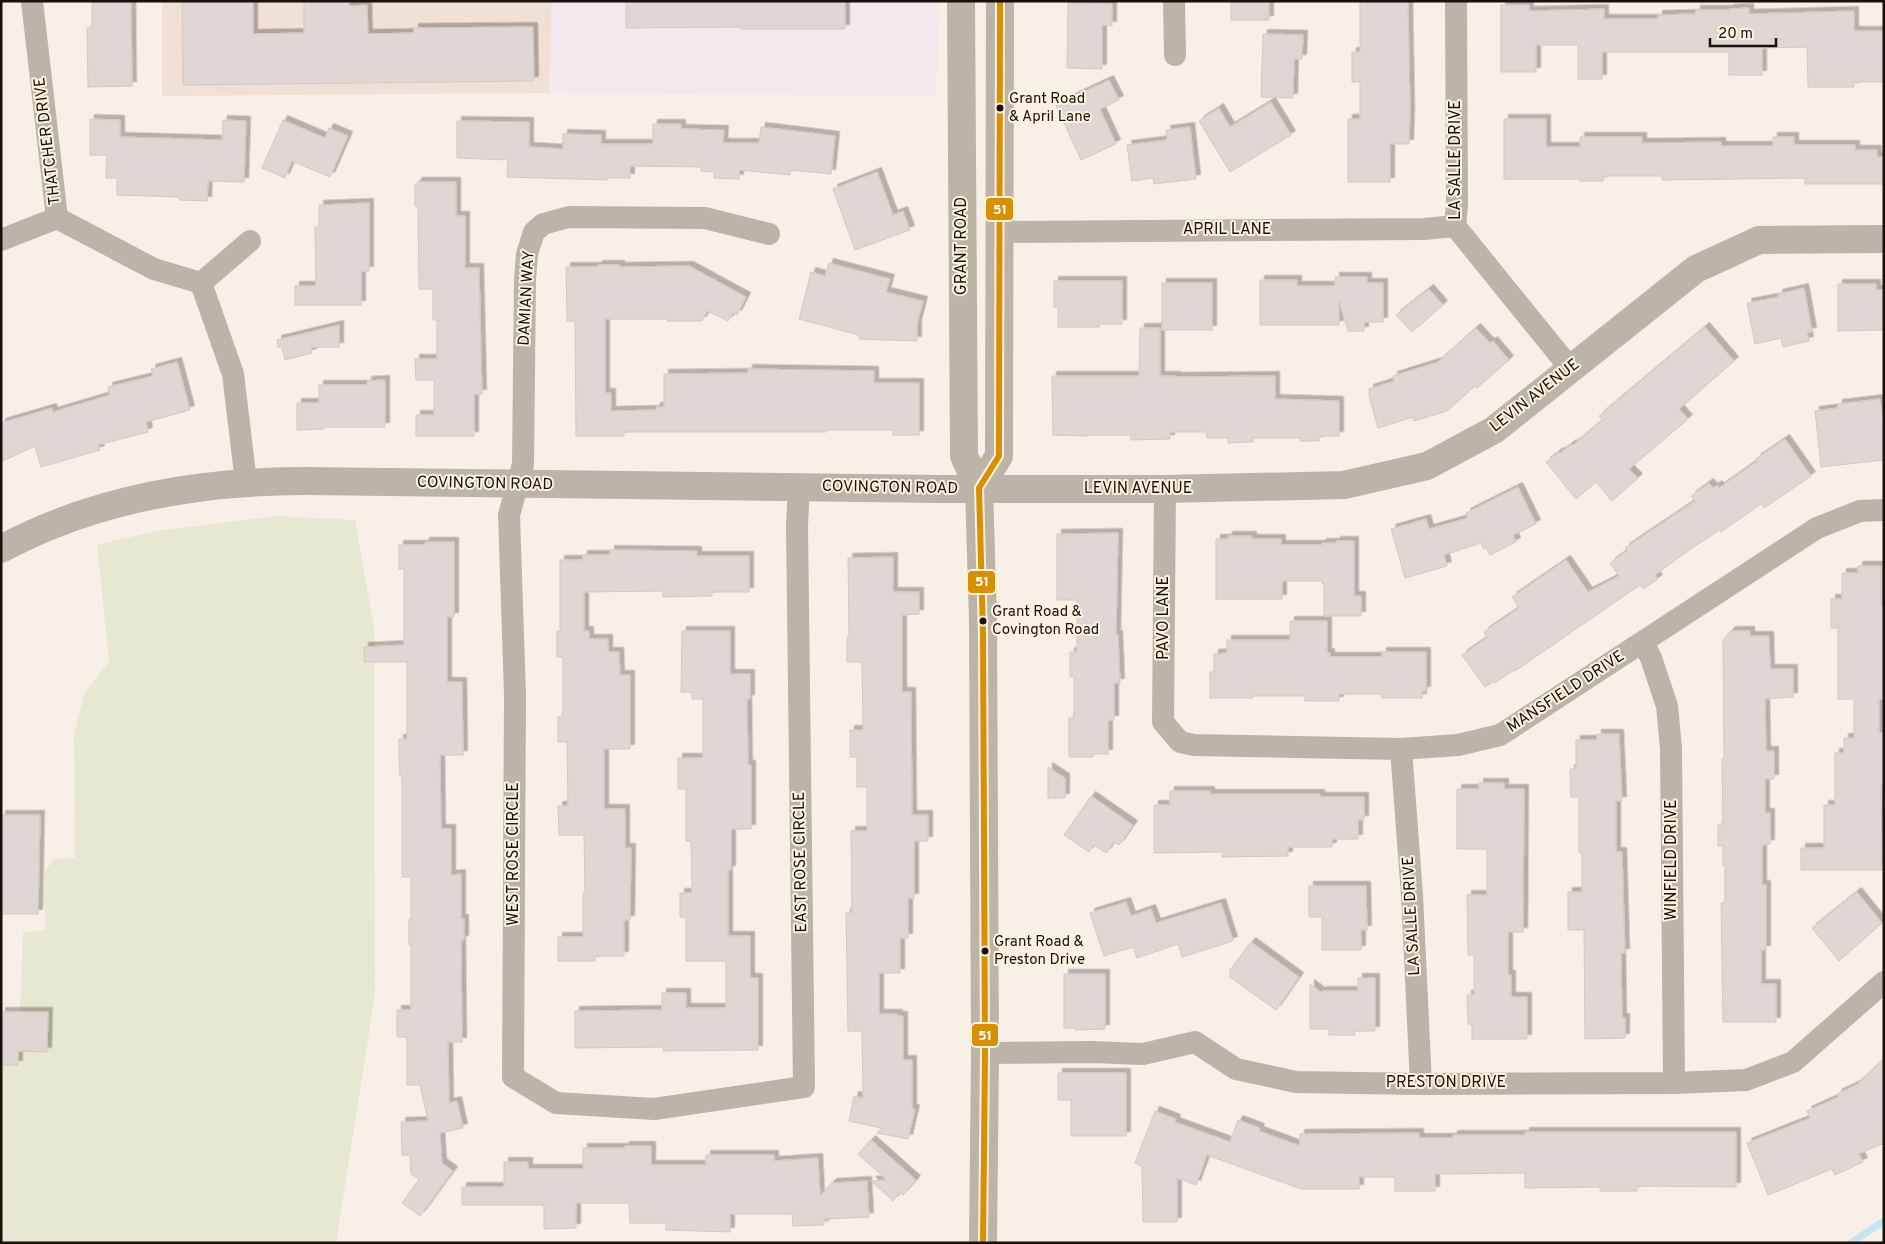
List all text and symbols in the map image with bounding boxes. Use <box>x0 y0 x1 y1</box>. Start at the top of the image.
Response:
scale bar <box>1710 15 1776 47</box>
text: 20 m <box>1718 25 1753 44</box>
street label: THATCHER DRIVE <box>30 76 66 206</box>
place label: Grant Road & April Lane <box>1009 90 1091 127</box>
street label: LA SALLE DRIVE <box>1446 100 1466 220</box>
marker: Grant Road & April Lane <box>995 103 1005 113</box>
street label: GRANT ROAD <box>952 197 972 295</box>
line badge: 51 <box>985 197 1014 221</box>
text: 51 <box>993 202 1007 219</box>
street label: APRIL LANE <box>1183 220 1271 240</box>
street label: DAMIAN WAY <box>515 250 539 346</box>
street label: LEVIN AVENUE <box>1486 355 1584 437</box>
street label: COVINGTON ROAD <box>417 473 553 495</box>
street label: COVINGTON ROAD <box>822 477 958 499</box>
street label: LEVIN AVENUE <box>1084 479 1192 499</box>
line badge: 51 <box>967 570 996 594</box>
text: 51 <box>975 574 989 591</box>
street label: PAVO LANE <box>1154 576 1174 660</box>
place label: Grant Road & Covington Road <box>992 603 1099 640</box>
marker: Grant Road & Covington Road <box>978 616 988 626</box>
street label: MANSFIELD DRIVE <box>1503 647 1629 737</box>
street label: WEST ROSE CIRCLE <box>504 782 524 926</box>
street label: EAST ROSE CIRCLE <box>790 791 812 933</box>
street label: WINFIELD DRIVE <box>1662 799 1682 921</box>
street label: LA SALLE DRIVE <box>1399 856 1425 976</box>
place label: Grant Road & Preston Drive <box>994 933 1085 970</box>
marker: Grant Road & Preston Drive <box>980 946 990 956</box>
line badge: 51 <box>971 1023 999 1047</box>
text: 51 <box>978 1028 992 1045</box>
street label: PRESTON DRIVE <box>1386 1073 1506 1093</box>

